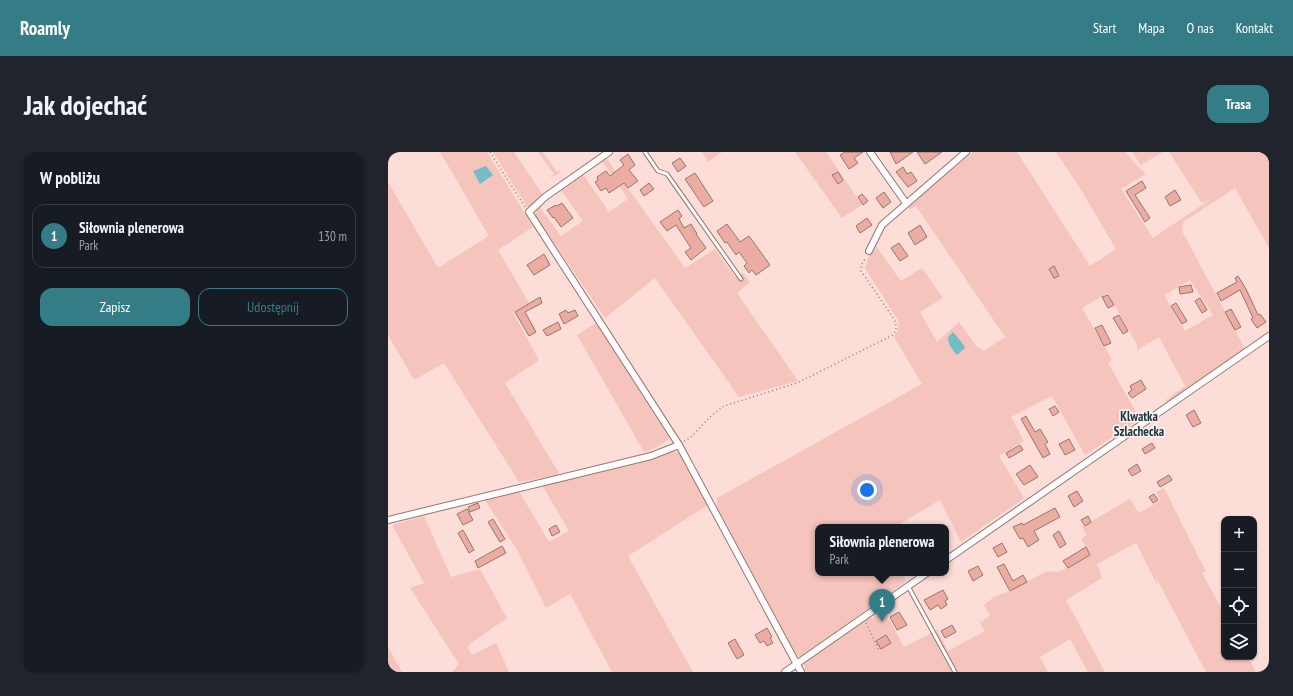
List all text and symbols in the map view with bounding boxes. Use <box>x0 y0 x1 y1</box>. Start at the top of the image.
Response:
text: Roamly <box>20 16 70 40</box>
text: Start <box>1093 19 1116 37</box>
text: Mapa <box>1138 19 1165 37</box>
text: O nas <box>1187 19 1214 37</box>
text: Kontakt <box>1236 19 1273 37</box>
button: Trasa <box>1207 85 1269 123</box>
text: Jak dojechać <box>24 86 147 123</box>
text: W pobliżu <box>40 167 100 189</box>
text: Siłownia plenerowa <box>79 218 184 237</box>
text: 1 <box>51 228 57 245</box>
text: 130 m <box>318 228 347 245</box>
text: Park <box>79 237 98 254</box>
button: Zapisz <box>40 288 190 326</box>
button: Udostępnij <box>198 288 348 326</box>
district label: Klwatka Szlachecka <box>1114 408 1164 440</box>
your location <box>857 480 877 500</box>
map controls <box>1221 516 1257 660</box>
button: + <box>1221 516 1257 552</box>
popup <box>815 524 949 576</box>
text: Siłownia plenerowa <box>830 532 934 551</box>
text: Park <box>830 551 849 568</box>
button: − <box>1221 552 1257 588</box>
button: locate <box>1221 588 1257 624</box>
pin: 1 <box>869 589 895 622</box>
button: layers <box>1221 624 1257 660</box>

